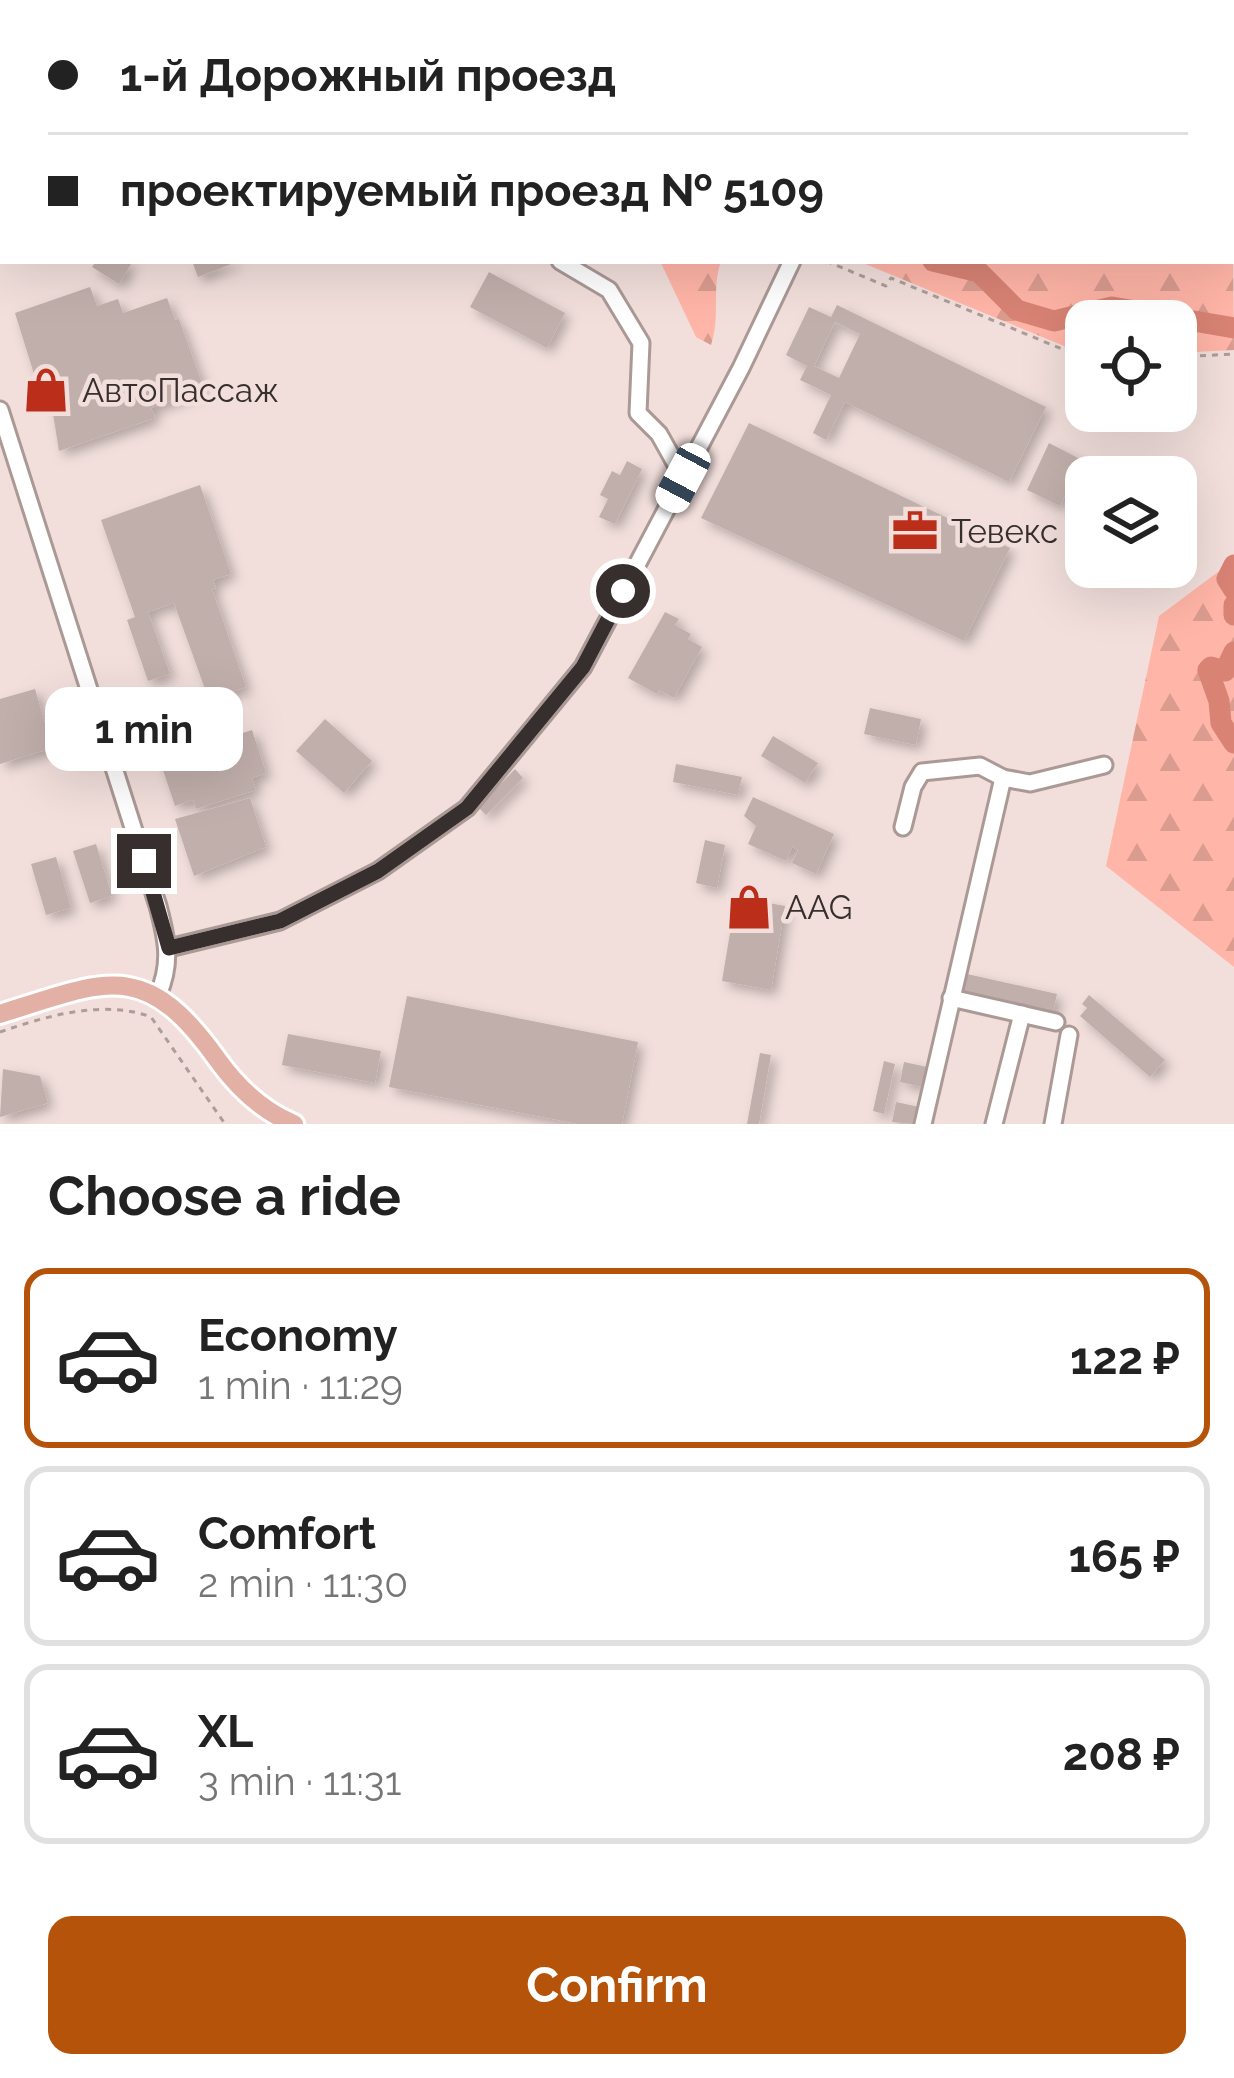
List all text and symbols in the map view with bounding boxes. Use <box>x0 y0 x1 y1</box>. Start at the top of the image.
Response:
text: 1-й Дорожный проезд <box>120 49 616 102</box>
text: проектируемый проезд № 5109 <box>120 164 824 217</box>
map controls <box>1065 300 1197 588</box>
button: locate <box>1065 300 1197 432</box>
shop icon: АвтоПассаж <box>21 365 71 415</box>
place label: АвтоПассаж <box>82 371 279 410</box>
car <box>650 438 716 518</box>
button: layers <box>1065 456 1197 588</box>
office icon: Тевекс <box>890 506 940 556</box>
place label: Тевекс <box>951 512 1058 551</box>
route start <box>596 564 650 618</box>
callout: 1 min <box>45 687 243 771</box>
text: 1 min <box>95 706 193 752</box>
route end <box>117 834 171 888</box>
shop icon: AAG <box>724 882 774 932</box>
place label: AAG <box>785 888 852 927</box>
text: Choose a ride <box>48 1164 401 1228</box>
icon: car <box>54 1304 162 1412</box>
text: Economy <box>198 1309 398 1362</box>
text: 122 ₽ <box>1070 1332 1180 1385</box>
text: 1 min · 11:29 <box>198 1362 403 1408</box>
icon: car <box>54 1502 162 1610</box>
text: Comfort <box>198 1507 376 1560</box>
text: 165 ₽ <box>1069 1530 1180 1583</box>
text: 2 min · 11:30 <box>198 1560 408 1606</box>
icon: car <box>54 1700 162 1808</box>
text: XL <box>198 1705 253 1758</box>
text: 208 ₽ <box>1063 1728 1180 1781</box>
text: 3 min · 11:31 <box>198 1758 401 1804</box>
button: Confirm <box>48 1916 1186 2054</box>

